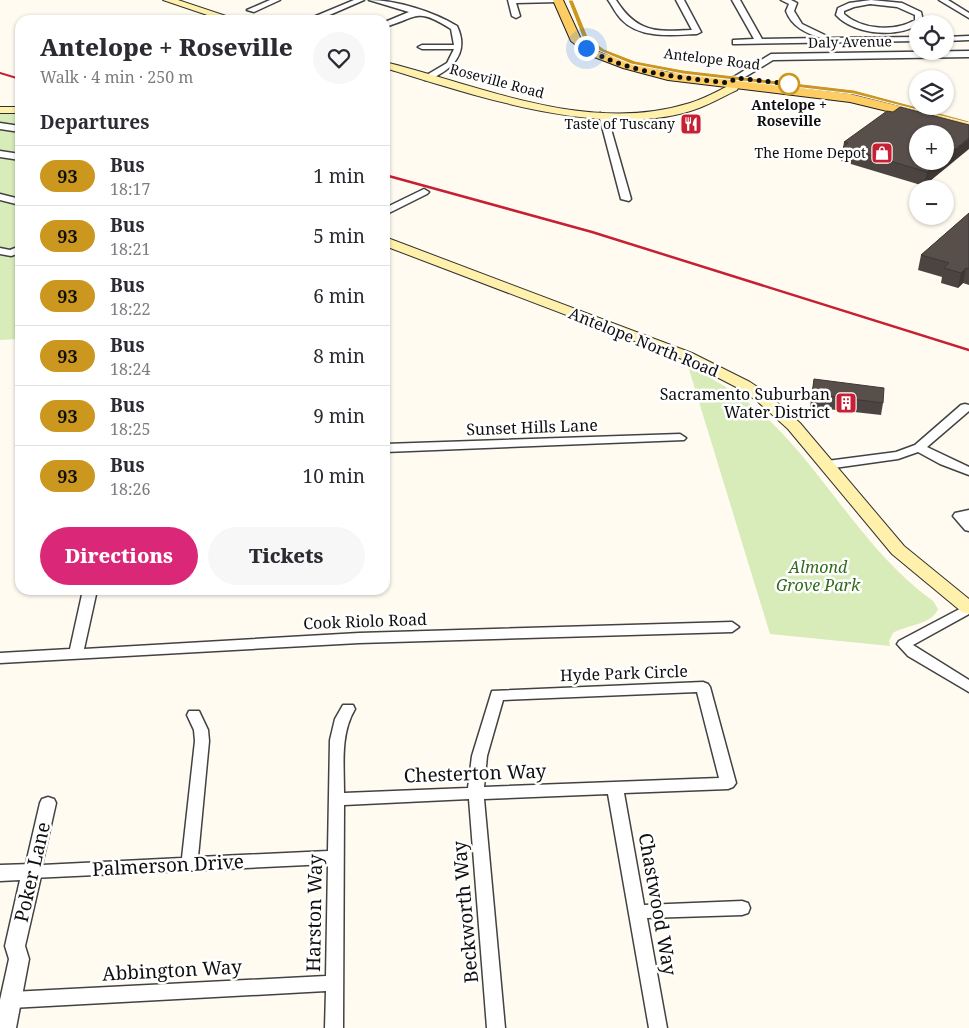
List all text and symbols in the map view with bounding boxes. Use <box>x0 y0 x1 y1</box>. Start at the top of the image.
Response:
map controls <box>909 15 954 225</box>
button: locate <box>909 15 954 60</box>
text: Antelope + Roseville <box>40 30 293 63</box>
street label: Daly Avenue <box>808 31 892 52</box>
button: heart <box>313 32 365 84</box>
your location <box>574 36 599 61</box>
street label: Antelope Road <box>663 43 762 74</box>
street label: Roseville Road <box>448 59 547 102</box>
text: Walk · 4 min · 250 m <box>40 66 193 88</box>
button: layers <box>909 70 954 115</box>
marker: Antelope + Roseville <box>778 73 800 95</box>
place label: Antelope + Roseville <box>751 95 827 130</box>
text: Departures <box>40 109 149 135</box>
restaurant icon: Taste of Tuscany <box>679 112 703 136</box>
place label: Taste of Tuscany <box>564 114 675 133</box>
button: + <box>909 125 954 170</box>
shop icon: The Home Depot <box>870 141 894 165</box>
place label: The Home Depot <box>755 143 866 162</box>
text: Bus <box>110 152 145 178</box>
text: 1 min <box>313 163 365 189</box>
text: 93 <box>57 164 78 188</box>
text: 18:17 <box>110 178 150 200</box>
button: − <box>909 180 954 225</box>
text: Bus <box>110 212 145 238</box>
text: 5 min <box>313 223 365 249</box>
text: 93 <box>57 224 78 248</box>
text: 18:21 <box>110 238 150 260</box>
text: Bus <box>110 272 145 298</box>
text: 6 min <box>313 283 365 309</box>
text: 93 <box>57 284 78 308</box>
text: 18:22 <box>110 298 150 320</box>
street label: Antelope North Road <box>566 302 722 382</box>
text: Bus <box>110 332 145 358</box>
text: 8 min <box>313 343 365 369</box>
text: 93 <box>57 344 78 368</box>
text: 18:24 <box>110 358 150 380</box>
place label: Sacramento Suburban Water District <box>660 383 830 423</box>
building icon: Sacramento Suburban Water District <box>834 391 858 415</box>
text: Bus <box>110 392 145 418</box>
text: 9 min <box>313 403 365 429</box>
text: 93 <box>57 404 78 428</box>
street label: Sunset Hills Lane <box>466 414 598 440</box>
text: 18:25 <box>110 418 150 440</box>
text: Bus <box>110 452 145 478</box>
text: 10 min <box>303 463 365 489</box>
text: 93 <box>57 464 78 488</box>
text: 18:26 <box>110 478 150 500</box>
button: Directions <box>40 527 198 585</box>
button: Tickets <box>208 527 365 585</box>
park label: Almond Grove Park <box>776 556 861 596</box>
street label: Cook Riolo Road <box>303 608 427 634</box>
street label: Hyde Park Circle <box>560 660 688 686</box>
street label: Chesterton Way <box>403 758 547 788</box>
street label: Poker Lane <box>8 819 56 925</box>
street label: Chastwood Way <box>633 831 683 978</box>
street label: Beckworth Way <box>446 840 484 984</box>
street label: Palmerson Drive <box>91 848 245 882</box>
street label: Harston Way <box>300 854 328 972</box>
street label: Abbington Way <box>102 953 243 987</box>

